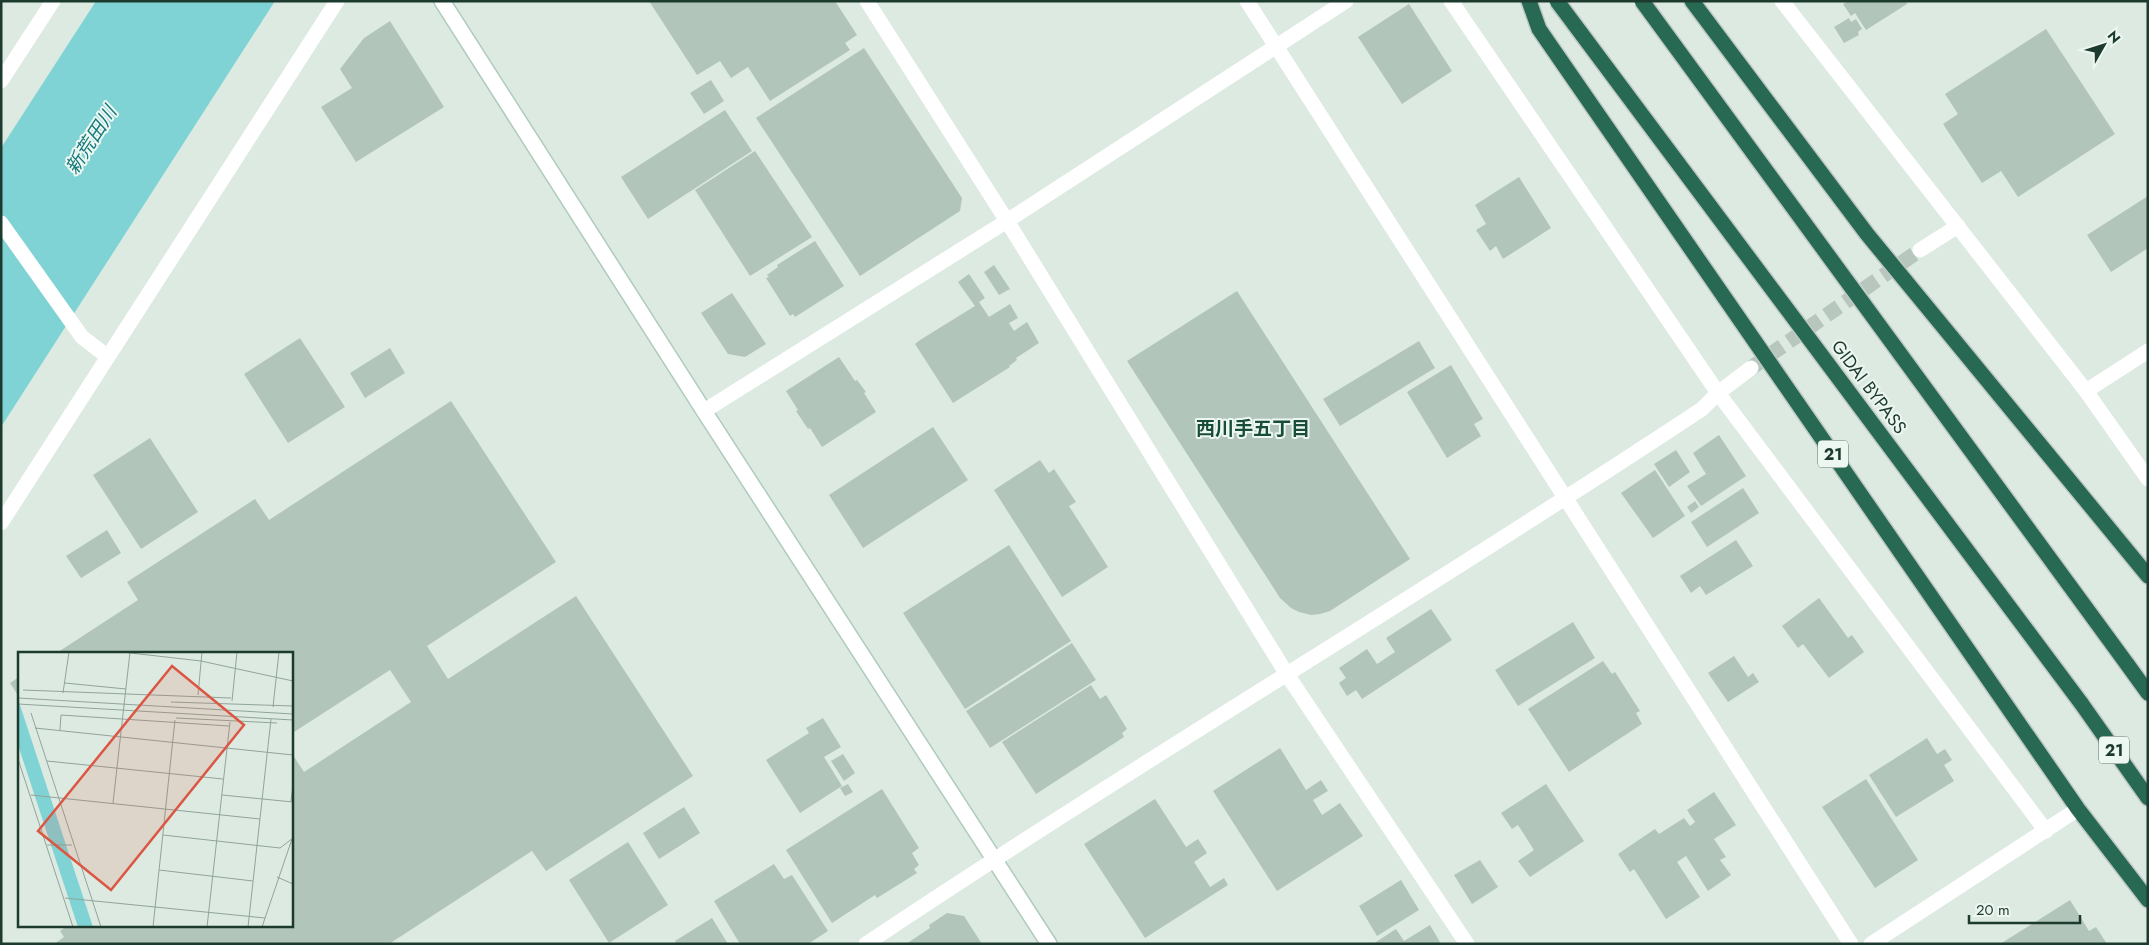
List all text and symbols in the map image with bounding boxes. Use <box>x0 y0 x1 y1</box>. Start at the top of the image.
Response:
north arrow <box>2079 20 2129 70</box>
text: N <box>2103 26 2125 47</box>
water label: 新荒田川 <box>59 99 124 179</box>
street label: GIDAI BYPASS <box>1825 335 1913 439</box>
district label: 西川手五丁目 <box>1196 415 1310 442</box>
road number: 21 <box>1818 440 1848 468</box>
inset map <box>18 652 292 928</box>
road number: 21 <box>2099 736 2129 764</box>
scale bar <box>1969 892 2080 924</box>
text: 20 m <box>1976 899 2010 921</box>

